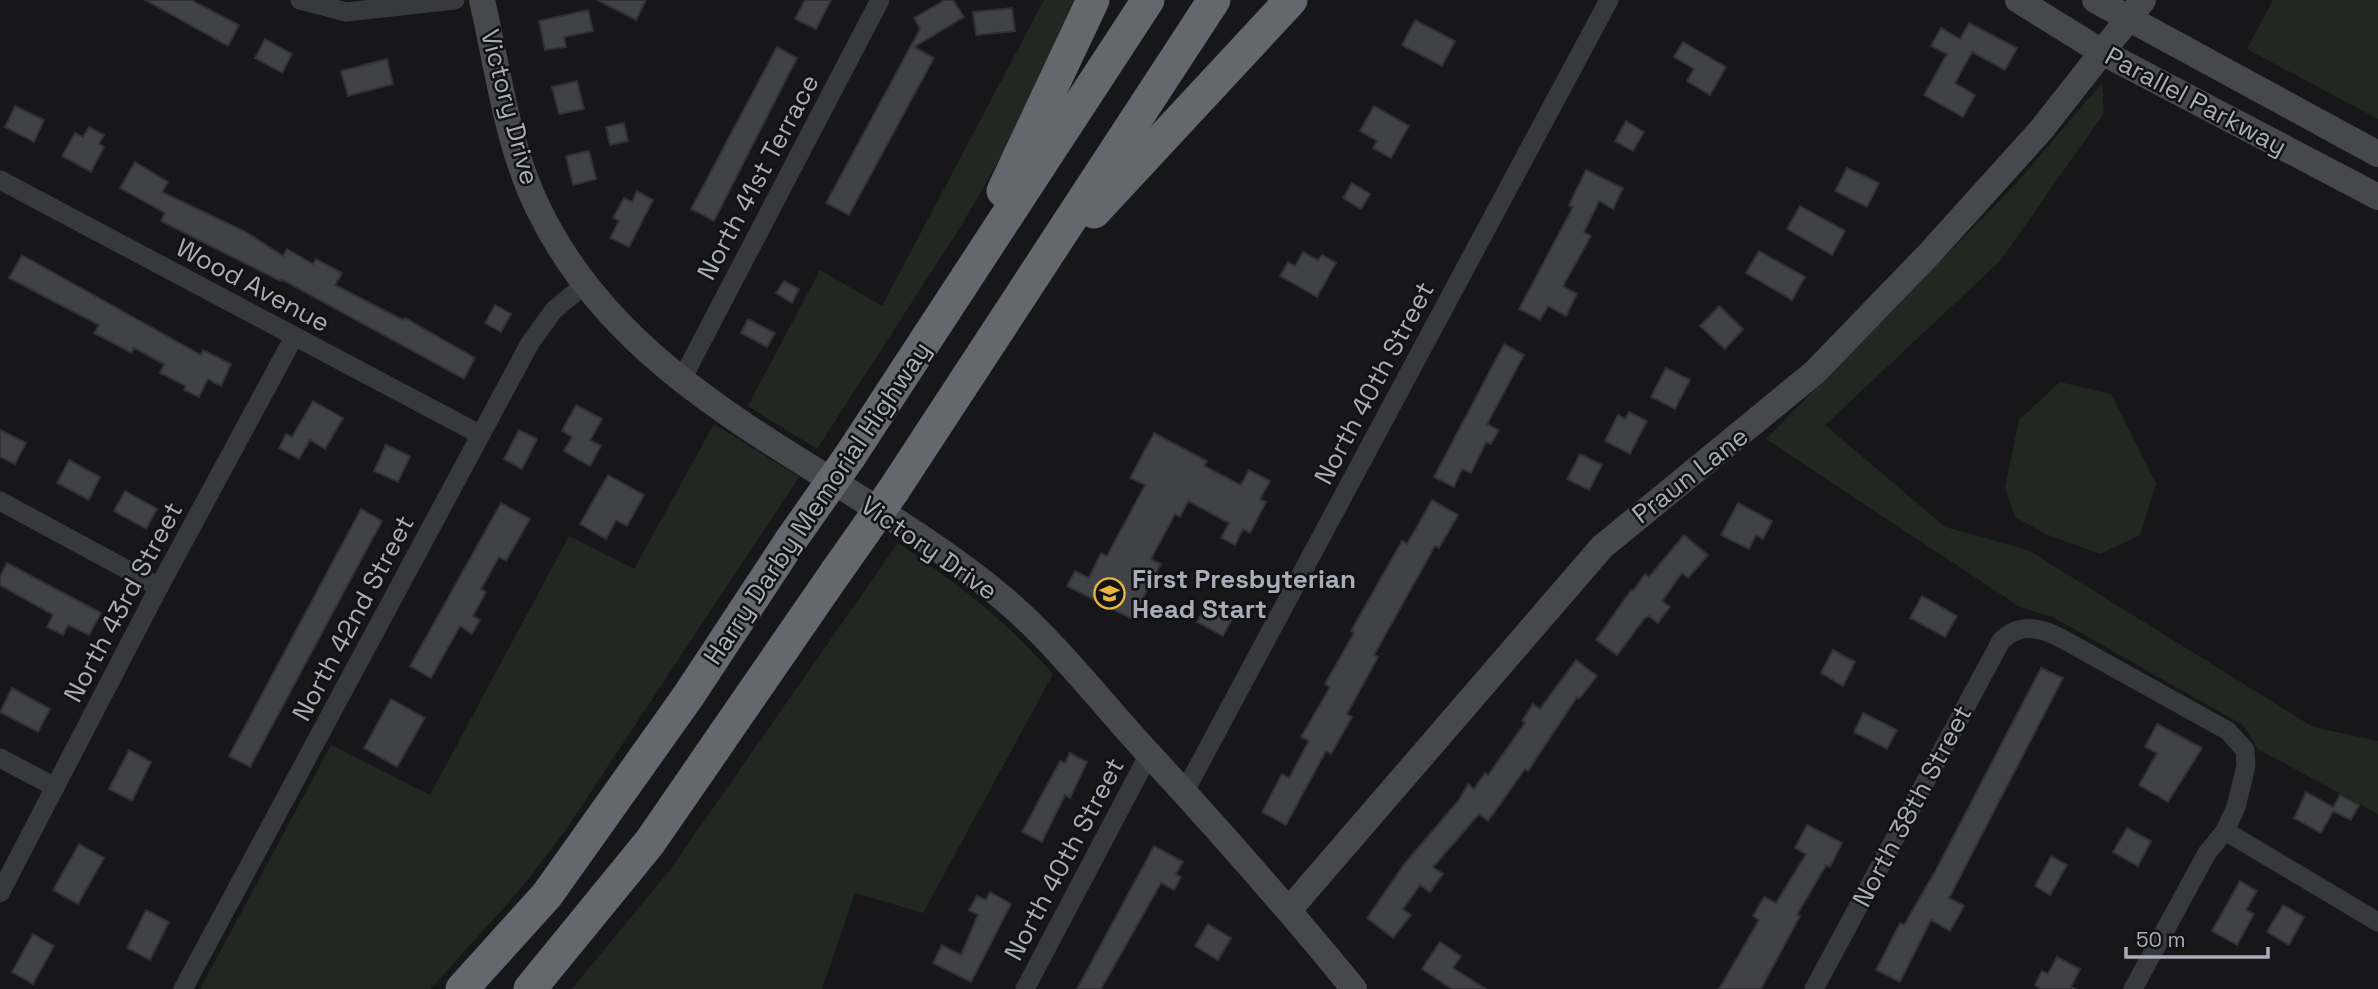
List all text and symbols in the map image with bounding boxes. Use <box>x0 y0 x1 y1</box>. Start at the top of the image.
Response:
street label: Victory Drive <box>473 25 547 189</box>
street label: Parallel Parkway <box>2099 39 2293 163</box>
street label: North 41st Terrace <box>689 68 827 286</box>
street label: Wood Avenue <box>170 230 336 340</box>
street label: North 40th Street <box>1306 276 1442 490</box>
street label: Harry Darby Memorial Highway <box>696 335 938 671</box>
street label: Praun Lane <box>1625 419 1755 531</box>
street label: Victory Drive <box>854 488 1004 608</box>
street label: North 43rd Street <box>56 496 190 708</box>
street label: North 42nd Street <box>284 509 422 727</box>
place label: First Presbyterian Head Start <box>1132 562 1356 626</box>
school or university icon: First Presbyterian Head Start <box>1092 577 1126 611</box>
street label: North 38th Street <box>1844 699 1980 913</box>
street label: North 40th Street <box>996 752 1132 966</box>
scale bar <box>2126 916 2268 960</box>
text: 50 m <box>2136 926 2186 953</box>

